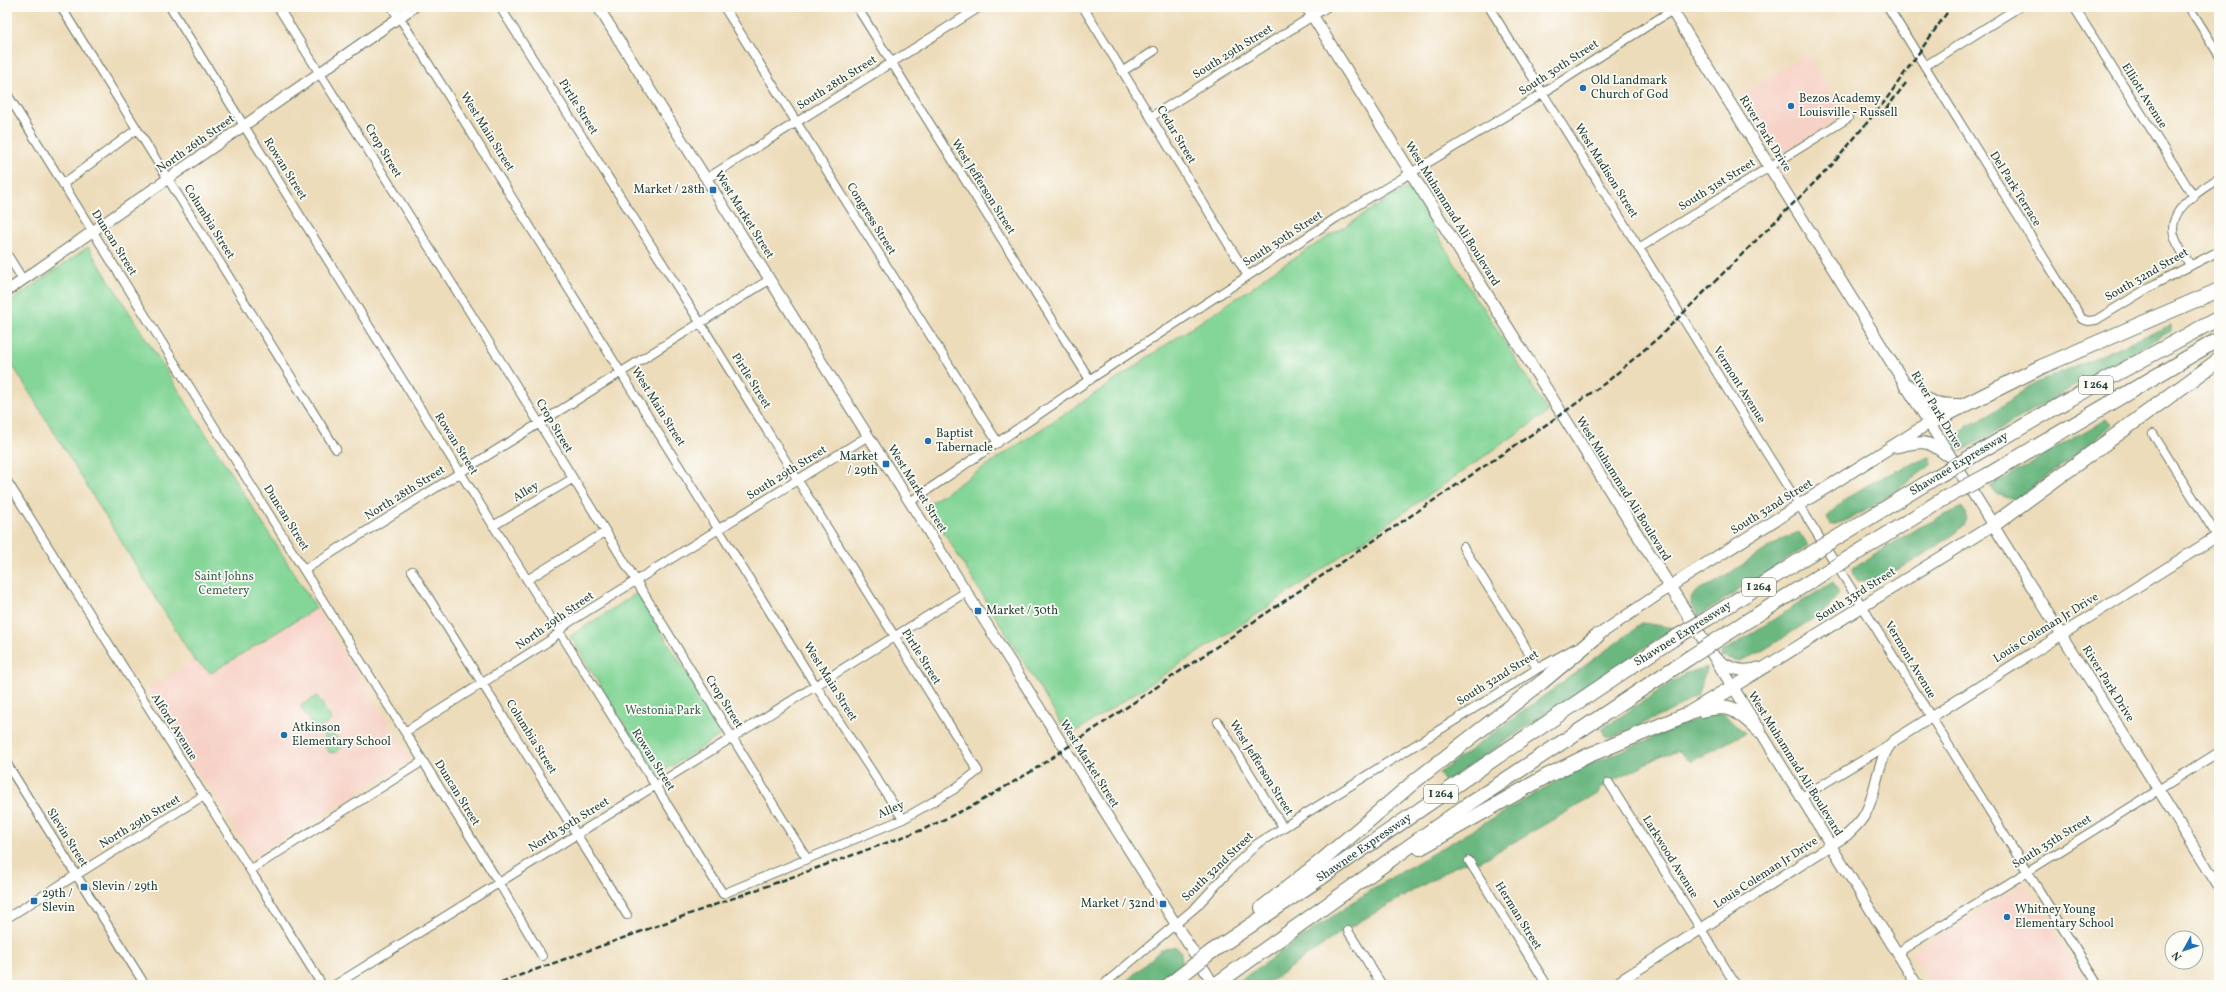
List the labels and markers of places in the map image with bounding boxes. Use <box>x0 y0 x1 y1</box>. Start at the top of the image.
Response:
place label: Old Landmark Church of God <box>1591 73 1669 103</box>
marker: Old Landmark Church of God <box>1578 83 1588 93</box>
place label: Bezos Academy Louisville - Russell <box>1799 91 1898 121</box>
marker: Bezos Academy Louisville - Russell <box>1786 101 1796 111</box>
place label: Market / 28th <box>633 182 705 198</box>
marker: Market / 28th <box>708 185 718 195</box>
place label: Baptist Tabernacle <box>936 426 993 456</box>
marker: Baptist Tabernacle <box>923 436 933 446</box>
place label: Market / 29th <box>840 449 878 479</box>
marker: Market / 29th <box>881 459 891 469</box>
place label: Market / 30th <box>986 603 1058 619</box>
marker: Market / 30th <box>973 606 983 616</box>
place label: Atkinson Elementary School <box>292 720 391 750</box>
marker: Atkinson Elementary School <box>279 730 289 740</box>
place label: Slevin / 29th <box>92 879 158 895</box>
marker: Slevin / 29th <box>79 882 89 892</box>
place label: 29th / Slevin <box>42 886 75 916</box>
marker: 29th / Slevin <box>29 896 39 906</box>
place label: Market / 32nd <box>1081 896 1155 912</box>
marker: Market / 32nd <box>1158 899 1168 909</box>
place label: Whitney Young Elementary School <box>2015 902 2114 932</box>
marker: Whitney Young Elementary School <box>2002 912 2012 922</box>

